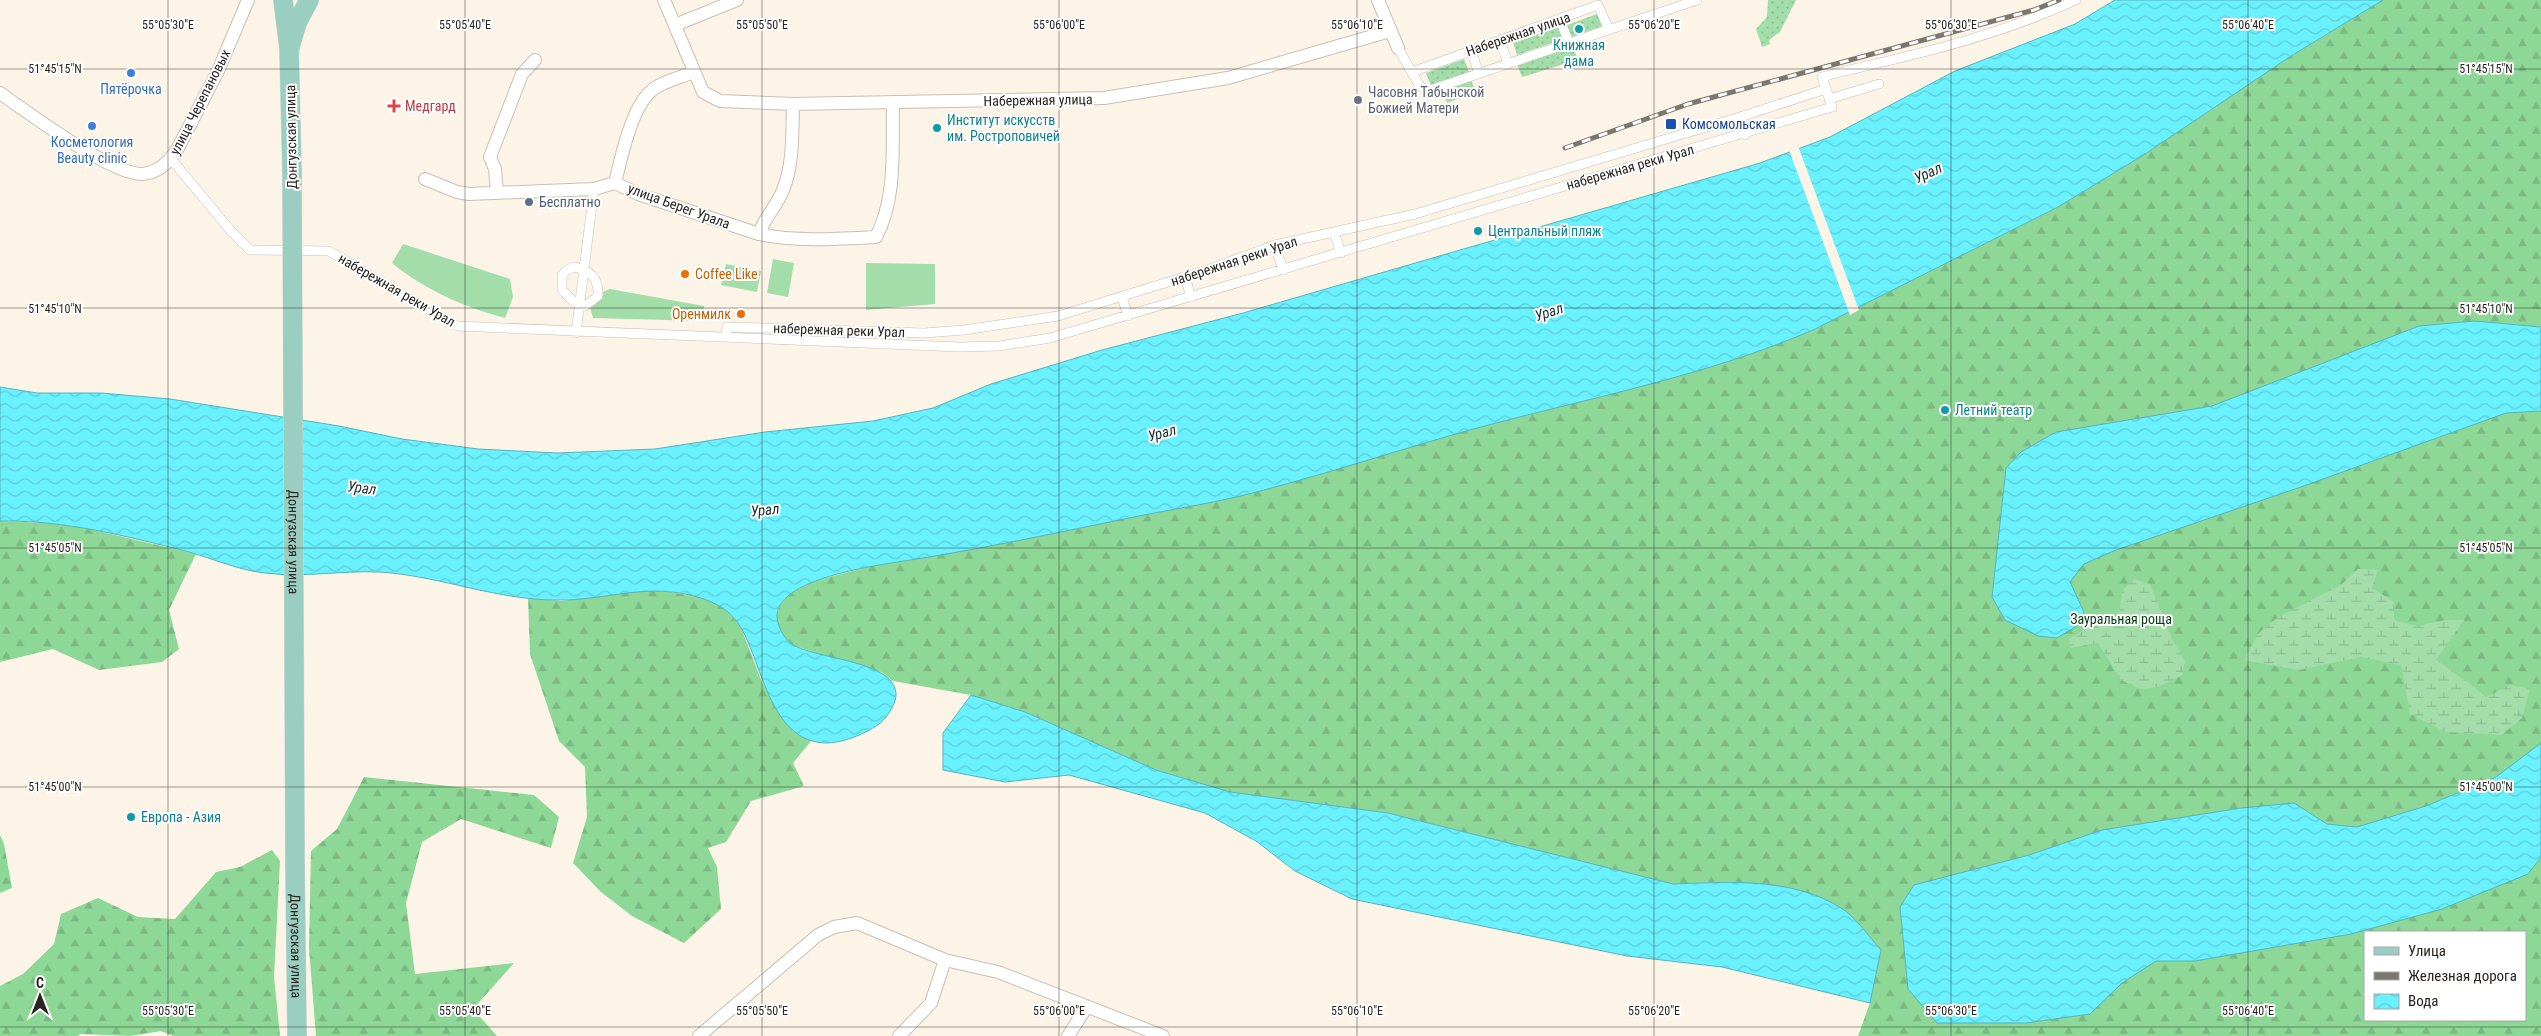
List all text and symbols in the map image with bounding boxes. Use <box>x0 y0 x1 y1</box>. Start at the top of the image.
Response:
street label: Набережная улица <box>1464 9 1572 59</box>
text: 55°05'30"E <box>142 18 194 32</box>
text: 55°05'40"E <box>439 18 491 32</box>
text: 55°05'50"E <box>736 18 788 32</box>
text: 55°06'00"E <box>1033 18 1085 32</box>
text: 55°06'10"E <box>1331 18 1383 32</box>
text: 55°06'20"E <box>1628 18 1680 32</box>
text: 55°06'30"E <box>1925 18 1977 32</box>
text: 55°06'40"E <box>2222 18 2274 32</box>
marker: Книжная дама <box>1573 23 1585 35</box>
place label: Книжная дама <box>1553 37 1605 69</box>
street label: улица Черепановых <box>166 47 234 157</box>
text: 51°45'15"N <box>28 62 82 76</box>
text: 51°45'15"N <box>2459 62 2513 76</box>
marker: Пятёрочка <box>125 67 137 79</box>
place label: Пятёрочка <box>100 81 162 97</box>
place label: Часовня Табынской Божией Матери <box>1368 84 1484 116</box>
street label: Донгузская улица <box>282 85 300 189</box>
street label: Набережная улица <box>983 91 1093 109</box>
marker: Часовня Табынской Божией Матери <box>1352 94 1364 106</box>
place label: Медгард <box>405 98 456 114</box>
marker: Медгард <box>387 99 401 113</box>
place label: Институт искусств им. Ростроповичей <box>947 112 1060 144</box>
place label: Комсомольская <box>1682 116 1776 132</box>
marker: Комсомольская <box>1664 117 1678 131</box>
marker: Косметология Beauty clinic <box>86 120 98 132</box>
marker: Институт искусств им. Ростроповичей <box>931 122 943 134</box>
place label: Косметология Beauty clinic <box>51 134 133 166</box>
street label: набережная реки Урал <box>1564 141 1696 193</box>
water label: Урал <box>1911 159 1945 187</box>
street label: улица Берег Урала <box>626 180 732 232</box>
place label: Бесплатно <box>539 194 601 210</box>
marker: Бесплатно <box>523 196 535 208</box>
place label: Центральный пляж <box>1488 223 1601 239</box>
marker: Центральный пляж <box>1472 225 1484 237</box>
street label: набережная реки Урал <box>1169 233 1299 289</box>
street label: набережная реки Урал <box>336 250 458 330</box>
place label: Coffee Like <box>695 266 758 282</box>
marker: Coffee Like <box>679 268 691 280</box>
water label: Урал <box>1533 299 1565 325</box>
text: 51°45'10"N <box>28 302 82 316</box>
text: 51°45'10"N <box>2459 302 2513 316</box>
place label: Оренмилк <box>672 306 731 322</box>
marker: Оренмилк <box>735 308 747 320</box>
street label: набережная реки Урал <box>773 320 905 340</box>
place label: Летний театр <box>1955 402 2032 418</box>
marker: Летний театр <box>1939 404 1951 416</box>
water label: Урал <box>1146 421 1178 445</box>
water label: Урал <box>347 477 377 499</box>
street label: Донгузская улица <box>285 490 302 594</box>
water label: Урал <box>750 500 780 520</box>
text: 51°45'05"N <box>28 541 82 555</box>
text: 51°45'05"N <box>2459 541 2513 555</box>
park label: Зауральная роща <box>2070 611 2172 627</box>
text: 51°45'00"N <box>28 780 82 794</box>
text: 51°45'00"N <box>2459 780 2513 794</box>
place label: Европа - Азия <box>141 809 221 825</box>
marker: Европа - Азия <box>125 811 137 823</box>
street label: Донгузская улица <box>287 894 305 998</box>
legend <box>2364 931 2526 1021</box>
text: Улица <box>2408 942 2446 960</box>
text: Железная дорога <box>2408 967 2517 985</box>
north arrow <box>15 971 65 1021</box>
text: С <box>36 975 44 991</box>
text: Вода <box>2408 992 2438 1010</box>
text: 55°05'30"E <box>142 1004 194 1018</box>
text: 55°05'40"E <box>439 1004 491 1018</box>
text: 55°05'50"E <box>736 1004 788 1018</box>
text: 55°06'00"E <box>1033 1004 1085 1018</box>
text: 55°06'10"E <box>1331 1004 1383 1018</box>
text: 55°06'20"E <box>1628 1004 1680 1018</box>
text: 55°06'30"E <box>1925 1004 1977 1018</box>
text: 55°06'40"E <box>2222 1004 2274 1018</box>

